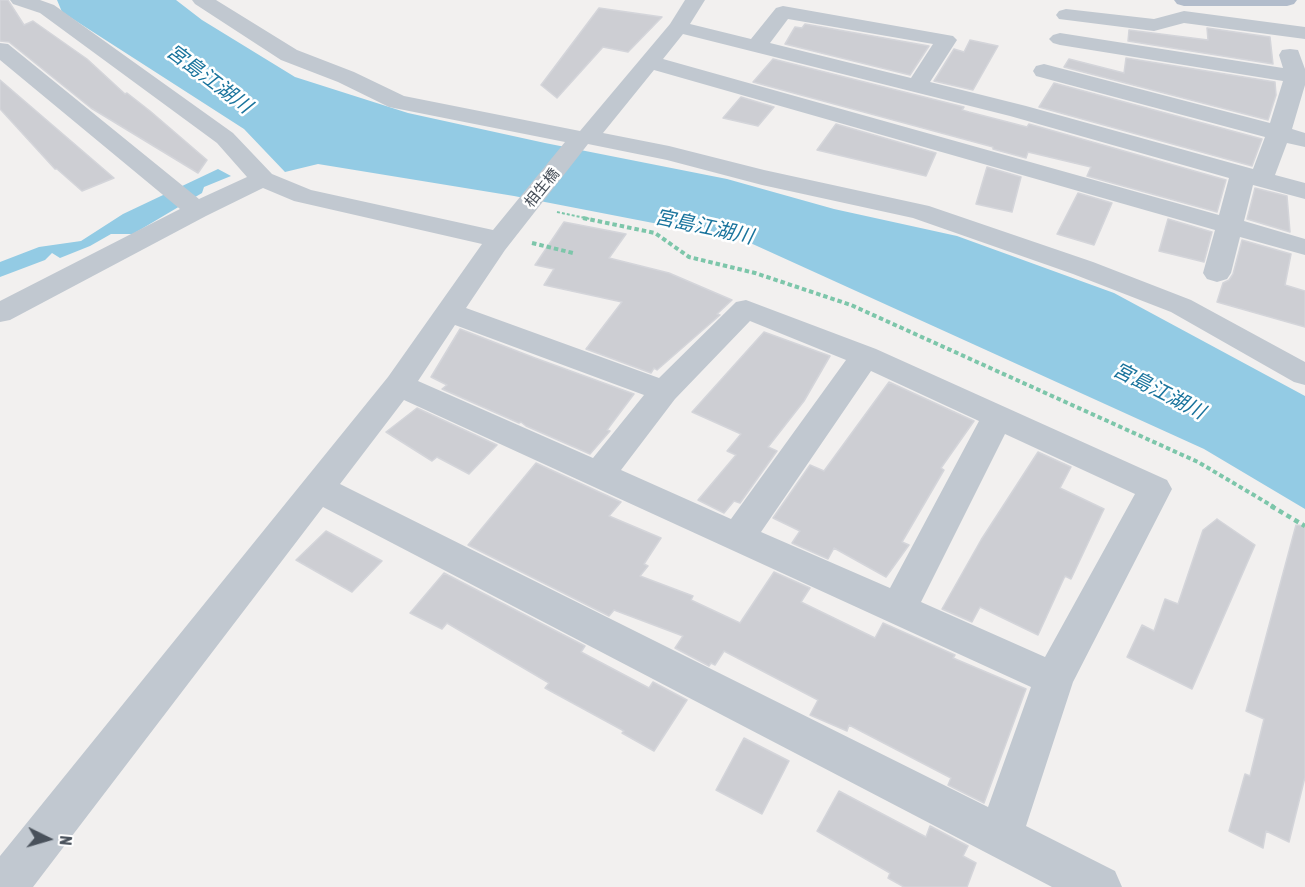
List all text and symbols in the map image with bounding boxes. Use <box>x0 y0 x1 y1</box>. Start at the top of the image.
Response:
water label: 宮島江湖川 <box>162 39 256 119</box>
street label: 相生橋 <box>521 165 563 211</box>
water label: 宮島江湖川 <box>653 205 755 249</box>
water label: 宮島江湖川 <box>1109 358 1209 424</box>
north arrow <box>18 809 78 869</box>
text: N <box>57 835 75 846</box>

